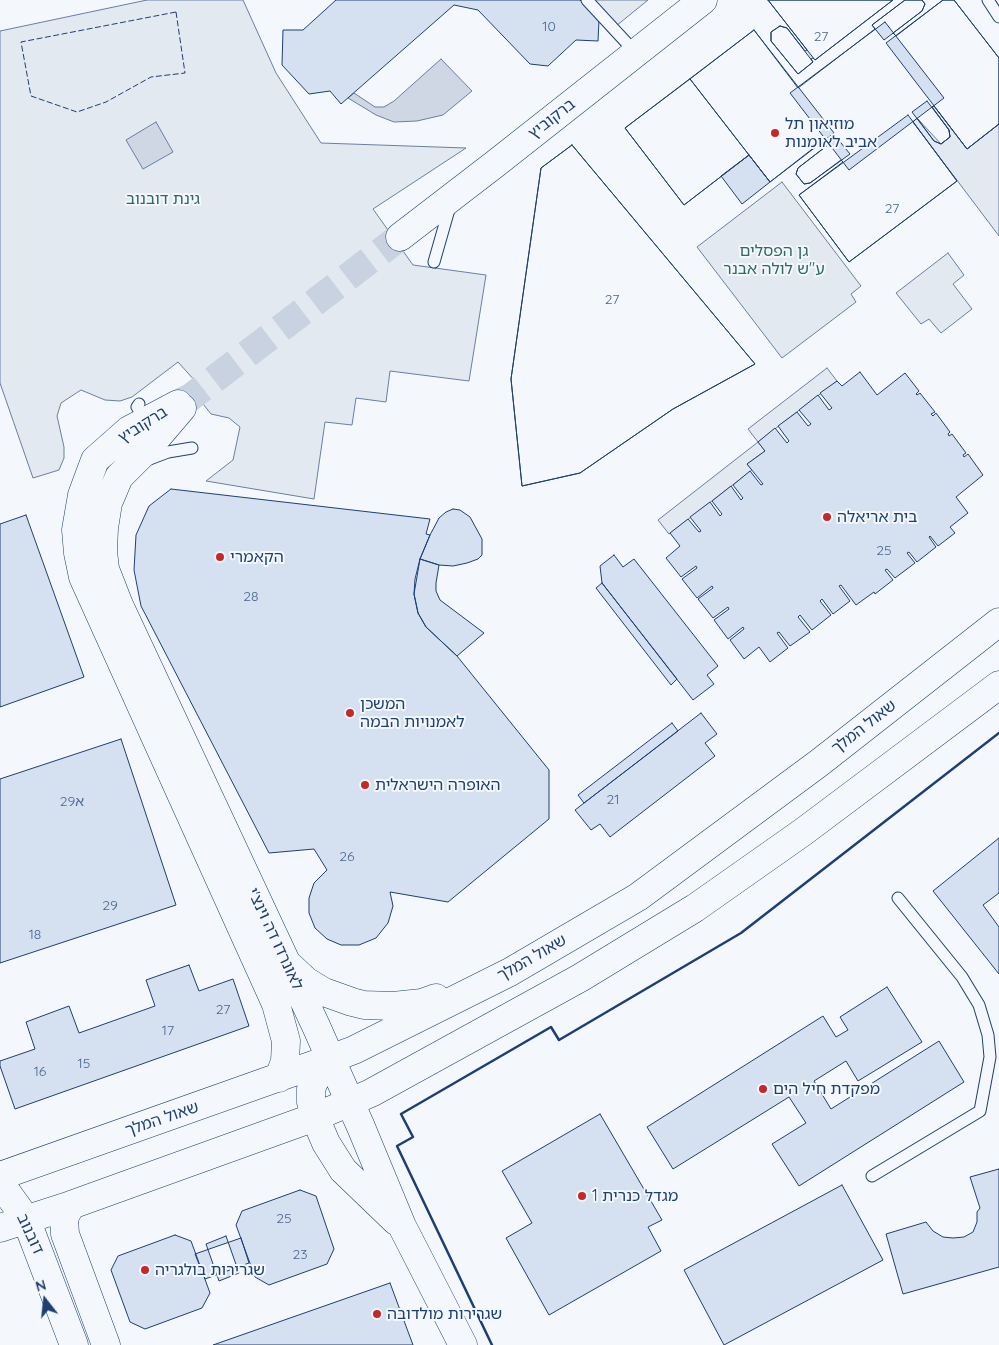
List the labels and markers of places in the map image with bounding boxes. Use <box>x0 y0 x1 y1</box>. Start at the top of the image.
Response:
place label: מוזיאון תל אביב לאומנות <box>785 114 877 152</box>
marker: מוזיאון תל אביב לאומנות <box>769 127 781 139</box>
place label: בית אריאלה <box>837 507 917 527</box>
marker: בית אריאלה <box>821 511 833 523</box>
place label: הקאמרי <box>230 547 284 567</box>
marker: הקאמרי <box>214 551 226 563</box>
place label: המשכן לאמנויות הבמה <box>360 694 465 732</box>
marker: המשכן לאמנויות הבמה <box>344 707 356 719</box>
place label: האופרה הישראלית <box>375 775 500 795</box>
marker: האופרה הישראלית <box>359 779 371 791</box>
place label: מפקדת חיל הים <box>773 1079 880 1099</box>
marker: מפקדת חיל הים <box>757 1083 769 1095</box>
place label: מגדל כנרית 1 <box>592 1186 678 1206</box>
marker: מגדל כנרית 1 <box>576 1190 588 1202</box>
place label: שגרירות בולגריה <box>155 1260 265 1280</box>
marker: שגרירות בולגריה <box>139 1264 151 1276</box>
place label: שגרירות מולדובה <box>387 1304 502 1324</box>
marker: שגרירות מולדובה <box>371 1308 383 1320</box>

